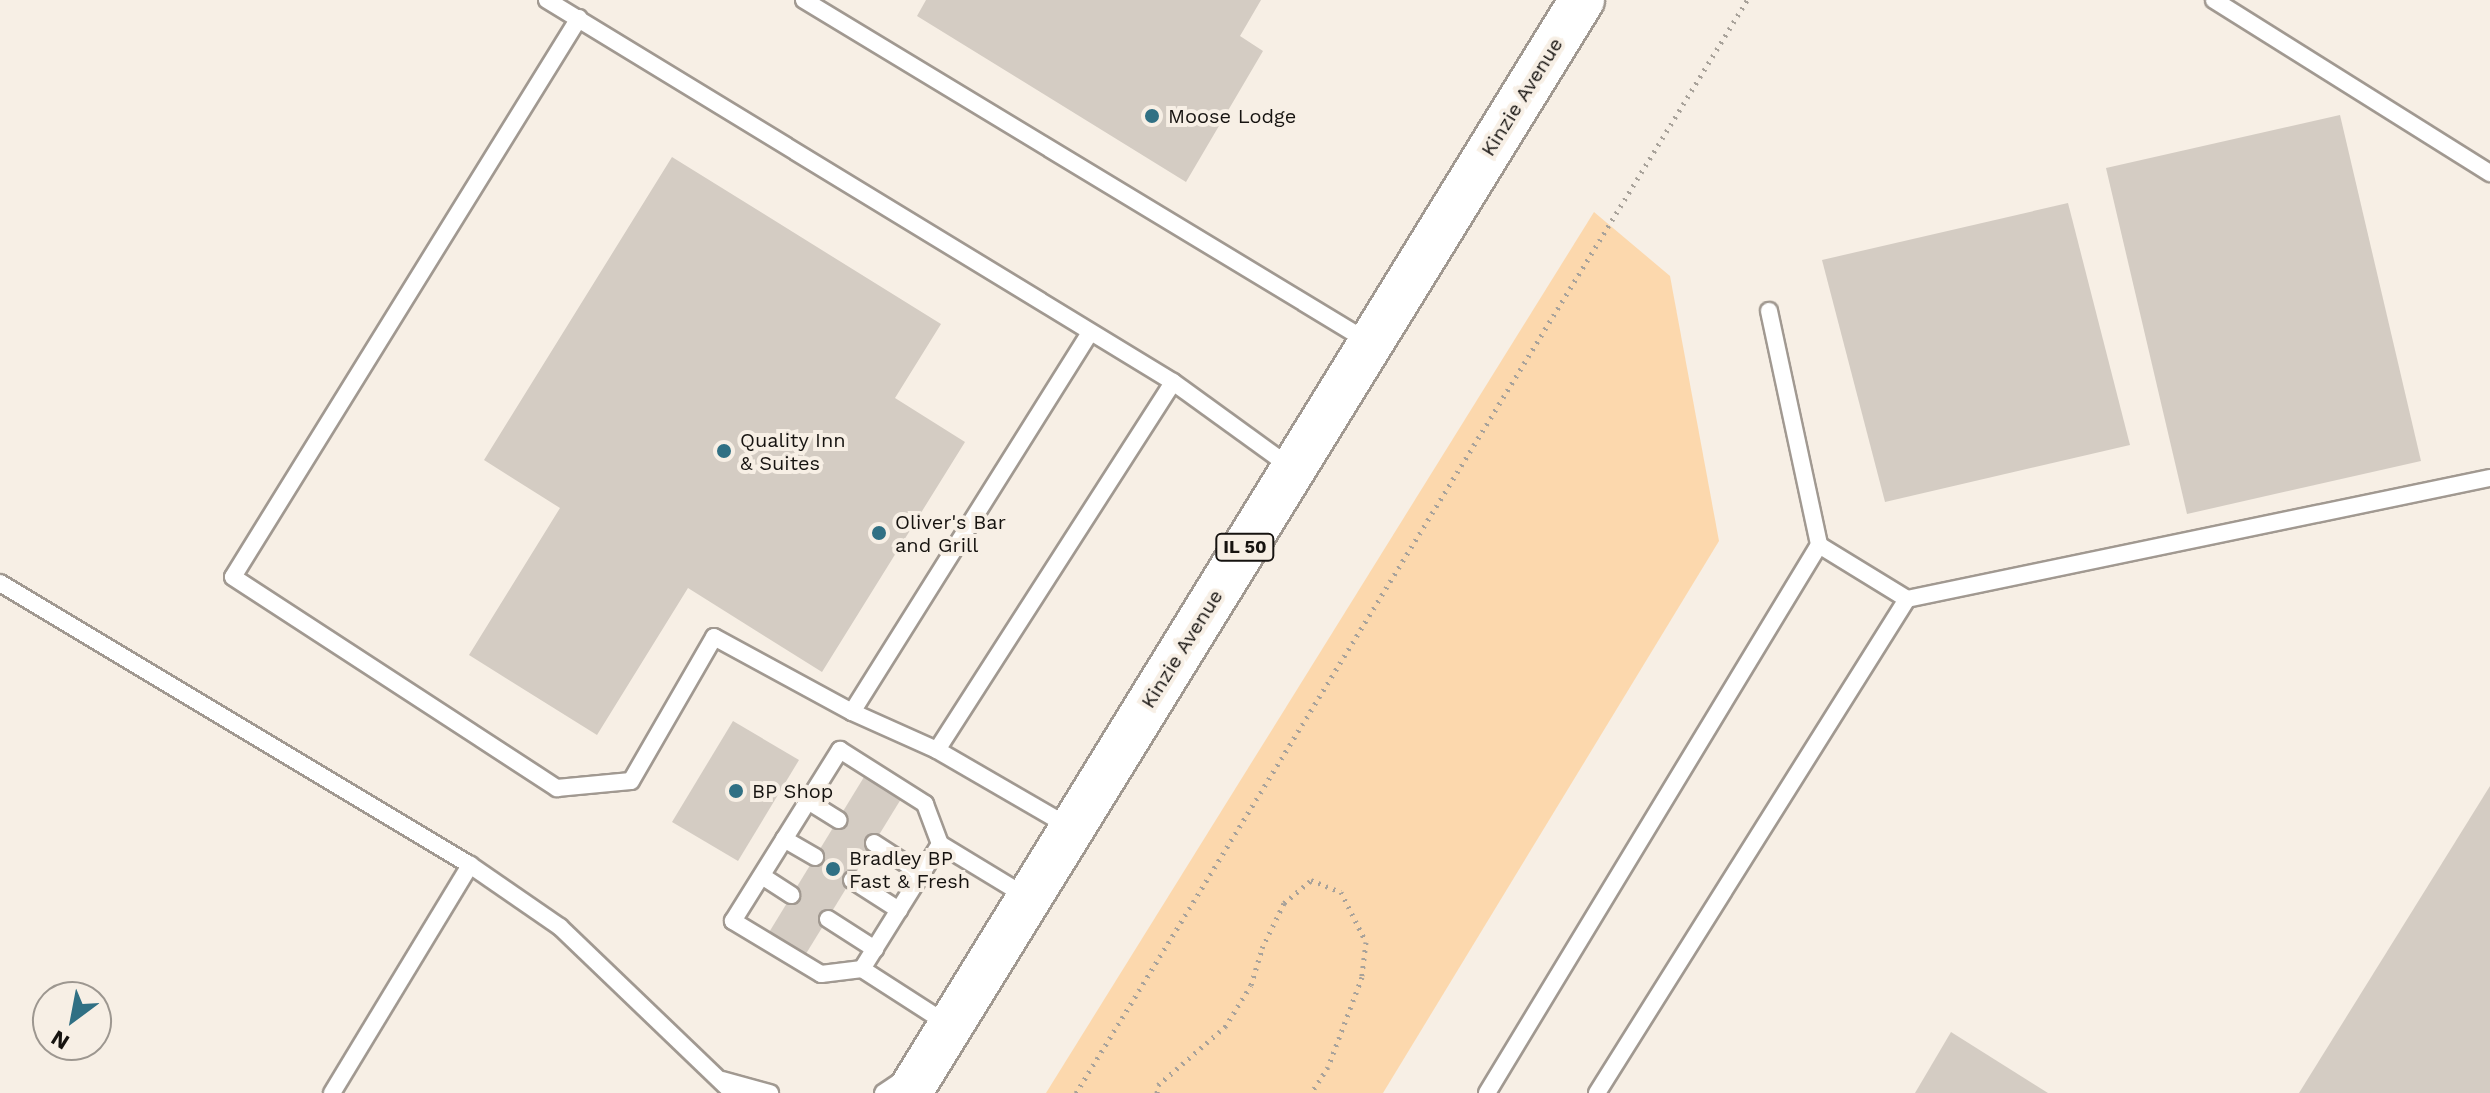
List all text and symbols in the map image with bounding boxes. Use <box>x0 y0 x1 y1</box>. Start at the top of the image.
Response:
street label: Kinzie Avenue <box>1476 33 1568 161</box>
place label: Moose Lodge <box>1168 104 1296 128</box>
marker: Moose Lodge <box>1143 107 1161 125</box>
place label: Quality Inn & Suites <box>740 428 846 475</box>
marker: Quality Inn & Suites <box>715 442 733 460</box>
place label: Oliver's Bar and Grill <box>895 510 1006 557</box>
marker: Oliver's Bar and Grill <box>870 524 888 542</box>
road number: IL 50 <box>1215 533 1275 561</box>
street label: Kinzie Avenue <box>1136 585 1228 713</box>
place label: BP Shop <box>752 779 834 803</box>
marker: BP Shop <box>727 782 745 800</box>
place label: Bradley BP Fast & Fresh <box>849 846 970 893</box>
marker: Bradley BP Fast & Fresh <box>824 860 842 878</box>
north arrow <box>32 981 112 1061</box>
text: N <box>47 1025 74 1055</box>

